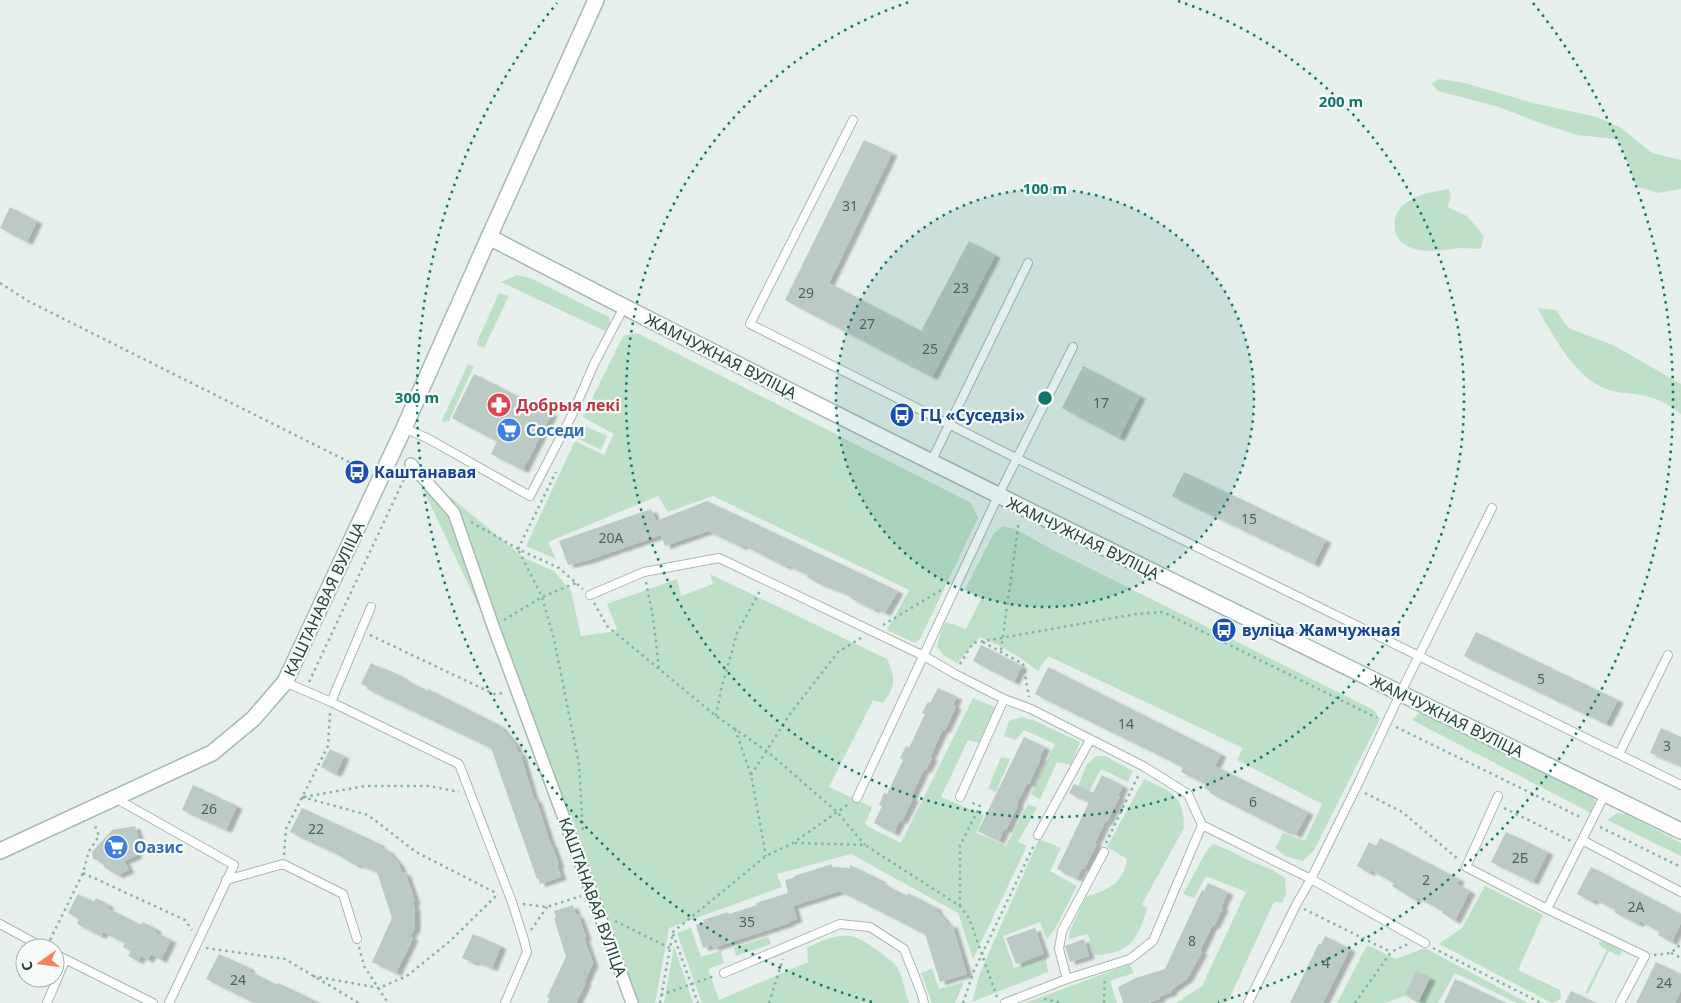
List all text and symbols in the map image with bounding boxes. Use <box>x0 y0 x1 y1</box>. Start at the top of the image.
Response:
text: 200 m <box>1319 91 1363 111</box>
text: 100 m <box>1023 178 1067 198</box>
house number: 31 <box>842 196 858 215</box>
house number: 23 <box>953 278 969 297</box>
house number: 29 <box>798 283 814 302</box>
street label: ЖАМЧУЖНАЯ ВУЛІЦА <box>641 308 801 404</box>
house number: 27 <box>859 314 875 333</box>
house number: 25 <box>922 339 938 358</box>
text: 300 m <box>395 387 439 407</box>
centre of rings <box>1036 389 1054 407</box>
pharmacy icon: Добрыя лекі <box>486 392 512 418</box>
house number: 17 <box>1093 393 1109 412</box>
place label: Добрыя лекі <box>516 394 620 416</box>
bus stop icon: ГЦ «Суседзі» <box>889 402 915 428</box>
place label: ГЦ «Суседзі» <box>920 404 1025 426</box>
supermarket icon: Соседи <box>496 417 522 443</box>
place label: Соседи <box>526 419 585 441</box>
bus stop icon: Каштанавая <box>344 459 370 485</box>
place label: Каштанавая <box>374 461 476 483</box>
street label: ЖАМЧУЖНАЯ ВУЛІЦА <box>1003 491 1164 585</box>
house number: 15 <box>1241 509 1257 528</box>
street label: КАШТАНАВАЯ ВУЛІЦА <box>278 517 370 680</box>
house number: 20А <box>599 528 624 547</box>
bus stop icon: вуліца Жамчужная <box>1211 617 1237 643</box>
place label: вуліца Жамчужная <box>1242 619 1400 641</box>
street label: ЖАМЧУЖНАЯ ВУЛІЦА <box>1367 669 1528 763</box>
house number: 5 <box>1537 669 1545 688</box>
house number: 14 <box>1118 714 1134 733</box>
house number: 3 <box>1663 736 1671 755</box>
house number: 6 <box>1249 792 1257 811</box>
house number: 26 <box>201 799 217 818</box>
street label: КАШТАНАВАЯ ВУЛІЦА <box>554 814 632 981</box>
house number: 22 <box>308 819 324 838</box>
supermarket icon: Оазис <box>103 834 129 860</box>
place label: Оазис <box>134 836 183 858</box>
house number: 2Б <box>1512 848 1528 867</box>
house number: 2 <box>1422 870 1430 889</box>
house number: 2А <box>1628 897 1645 916</box>
house number: 35 <box>739 912 755 931</box>
house number: 8 <box>1188 931 1196 950</box>
north arrow <box>15 938 65 988</box>
house number: 4 <box>1322 953 1330 972</box>
text: С <box>17 960 37 973</box>
house number: 24 <box>230 970 246 989</box>
house number: 24 <box>1656 973 1672 992</box>

